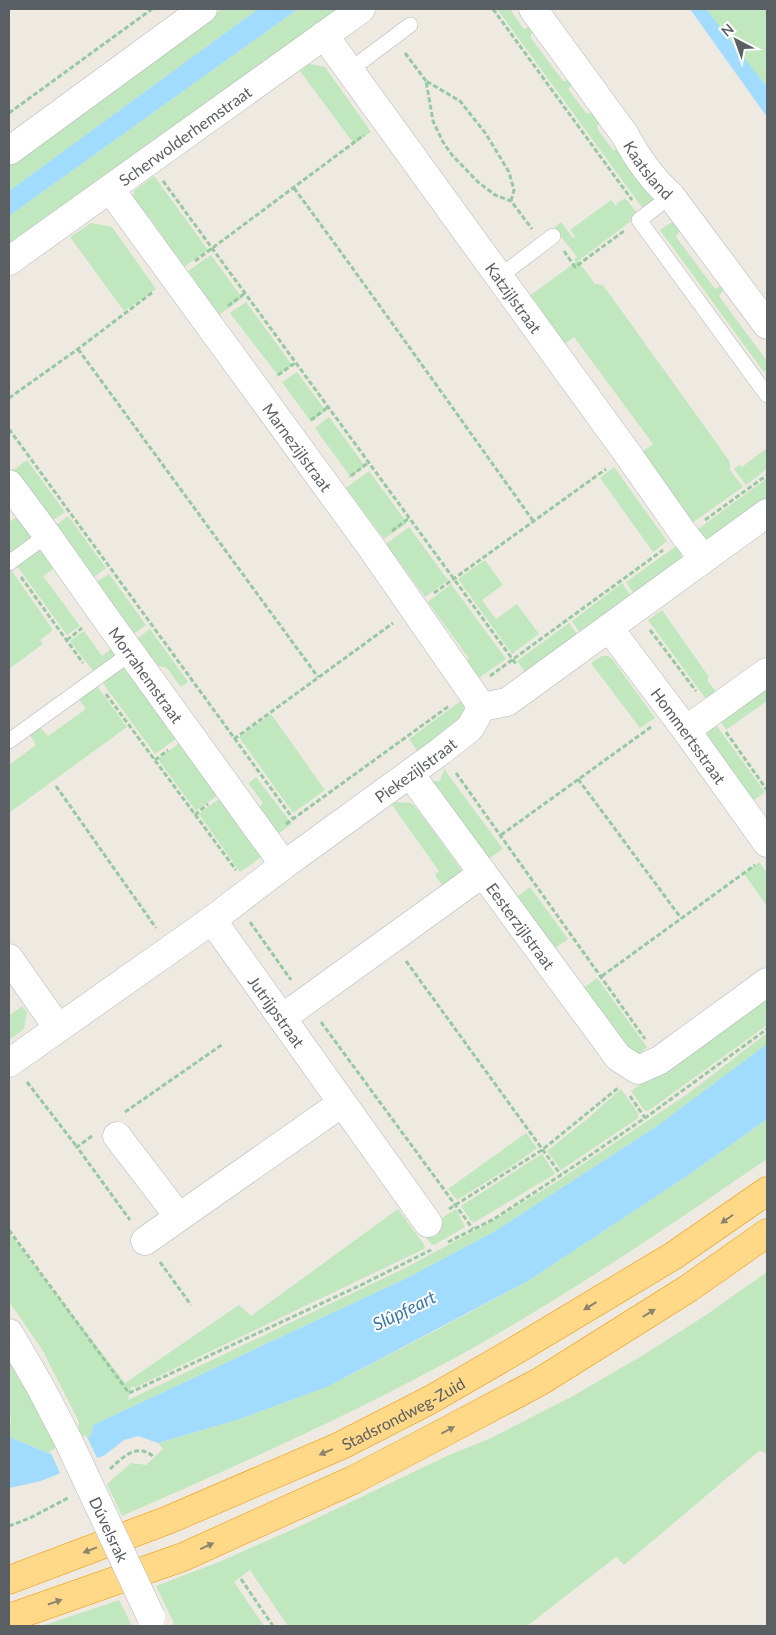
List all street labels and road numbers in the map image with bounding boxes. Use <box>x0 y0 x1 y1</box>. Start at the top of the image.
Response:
street label: Scherwolderhemstraat <box>115 81 255 189</box>
street label: Kaatsland <box>620 137 677 203</box>
street label: Katzijlstraat <box>482 258 546 337</box>
street label: Marnezijlstraat <box>259 399 337 495</box>
street label: Morrahemstraat <box>105 623 188 726</box>
street label: Hommertsstraat <box>648 684 731 787</box>
street label: Piekezijlstraat <box>370 733 460 806</box>
street label: Eesterzijlstraat <box>483 878 560 973</box>
street label: Jutrijpstraat <box>245 972 309 1051</box>
street label: Stadsrondweg-Zuid <box>338 1373 468 1453</box>
street label: Dúvelsrak <box>86 1493 134 1565</box>

